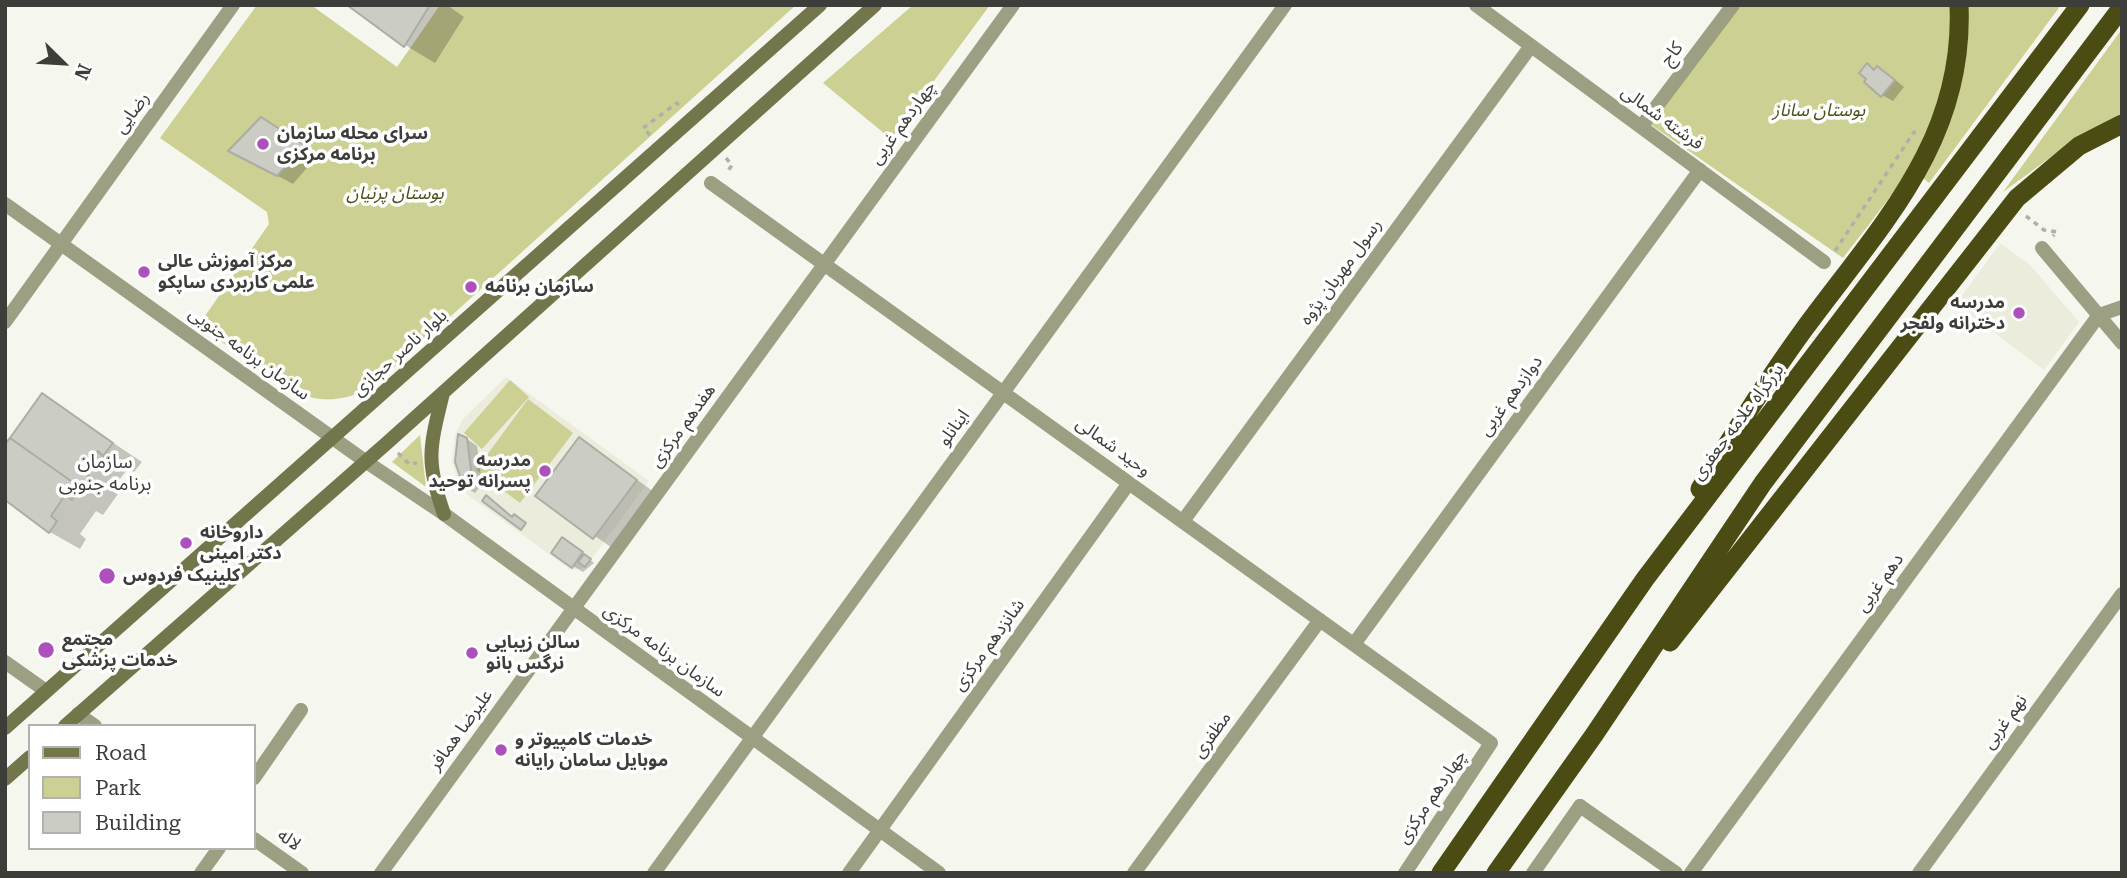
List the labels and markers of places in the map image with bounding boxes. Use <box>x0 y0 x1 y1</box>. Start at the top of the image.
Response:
place label: سرای محله سازمان برنامه مرکزی <box>277 123 428 166</box>
marker: سرای محله سازمان برنامه مرکزی <box>255 136 271 152</box>
place label: مرکز آموزش عالی علمی کاربردی ساپکو <box>158 251 315 294</box>
marker: مرکز آموزش عالی علمی کاربردی ساپکو <box>136 264 152 280</box>
place label: سازمان برنامه <box>485 276 594 298</box>
marker: سازمان برنامه <box>463 279 479 295</box>
place label: مدرسه دخترانه ولفجر <box>1900 292 2005 334</box>
marker: مدرسه دخترانه ولفجر <box>2011 305 2027 321</box>
place label: مدرسه پسرانه توحید <box>429 450 531 492</box>
marker: مدرسه پسرانه توحید <box>537 463 553 479</box>
place label: داروخانه دکتر امینی <box>200 522 282 564</box>
marker: داروخانه دکتر امینی <box>178 535 194 551</box>
place label: کلینیک فردوس <box>123 565 240 587</box>
marker: کلینیک فردوس <box>97 566 117 586</box>
place label: مجتمع خدمات پزشکی <box>62 629 177 672</box>
place label: سالن زیبایی نرگس بانو <box>486 632 580 674</box>
marker: مجتمع خدمات پزشکی <box>36 640 56 660</box>
marker: سالن زیبایی نرگس بانو <box>464 645 480 661</box>
place label: خدمات کامپیوتر و موبایل سامان رایانه <box>515 729 668 772</box>
marker: خدمات کامپیوتر و موبایل سامان رایانه <box>493 742 509 758</box>

